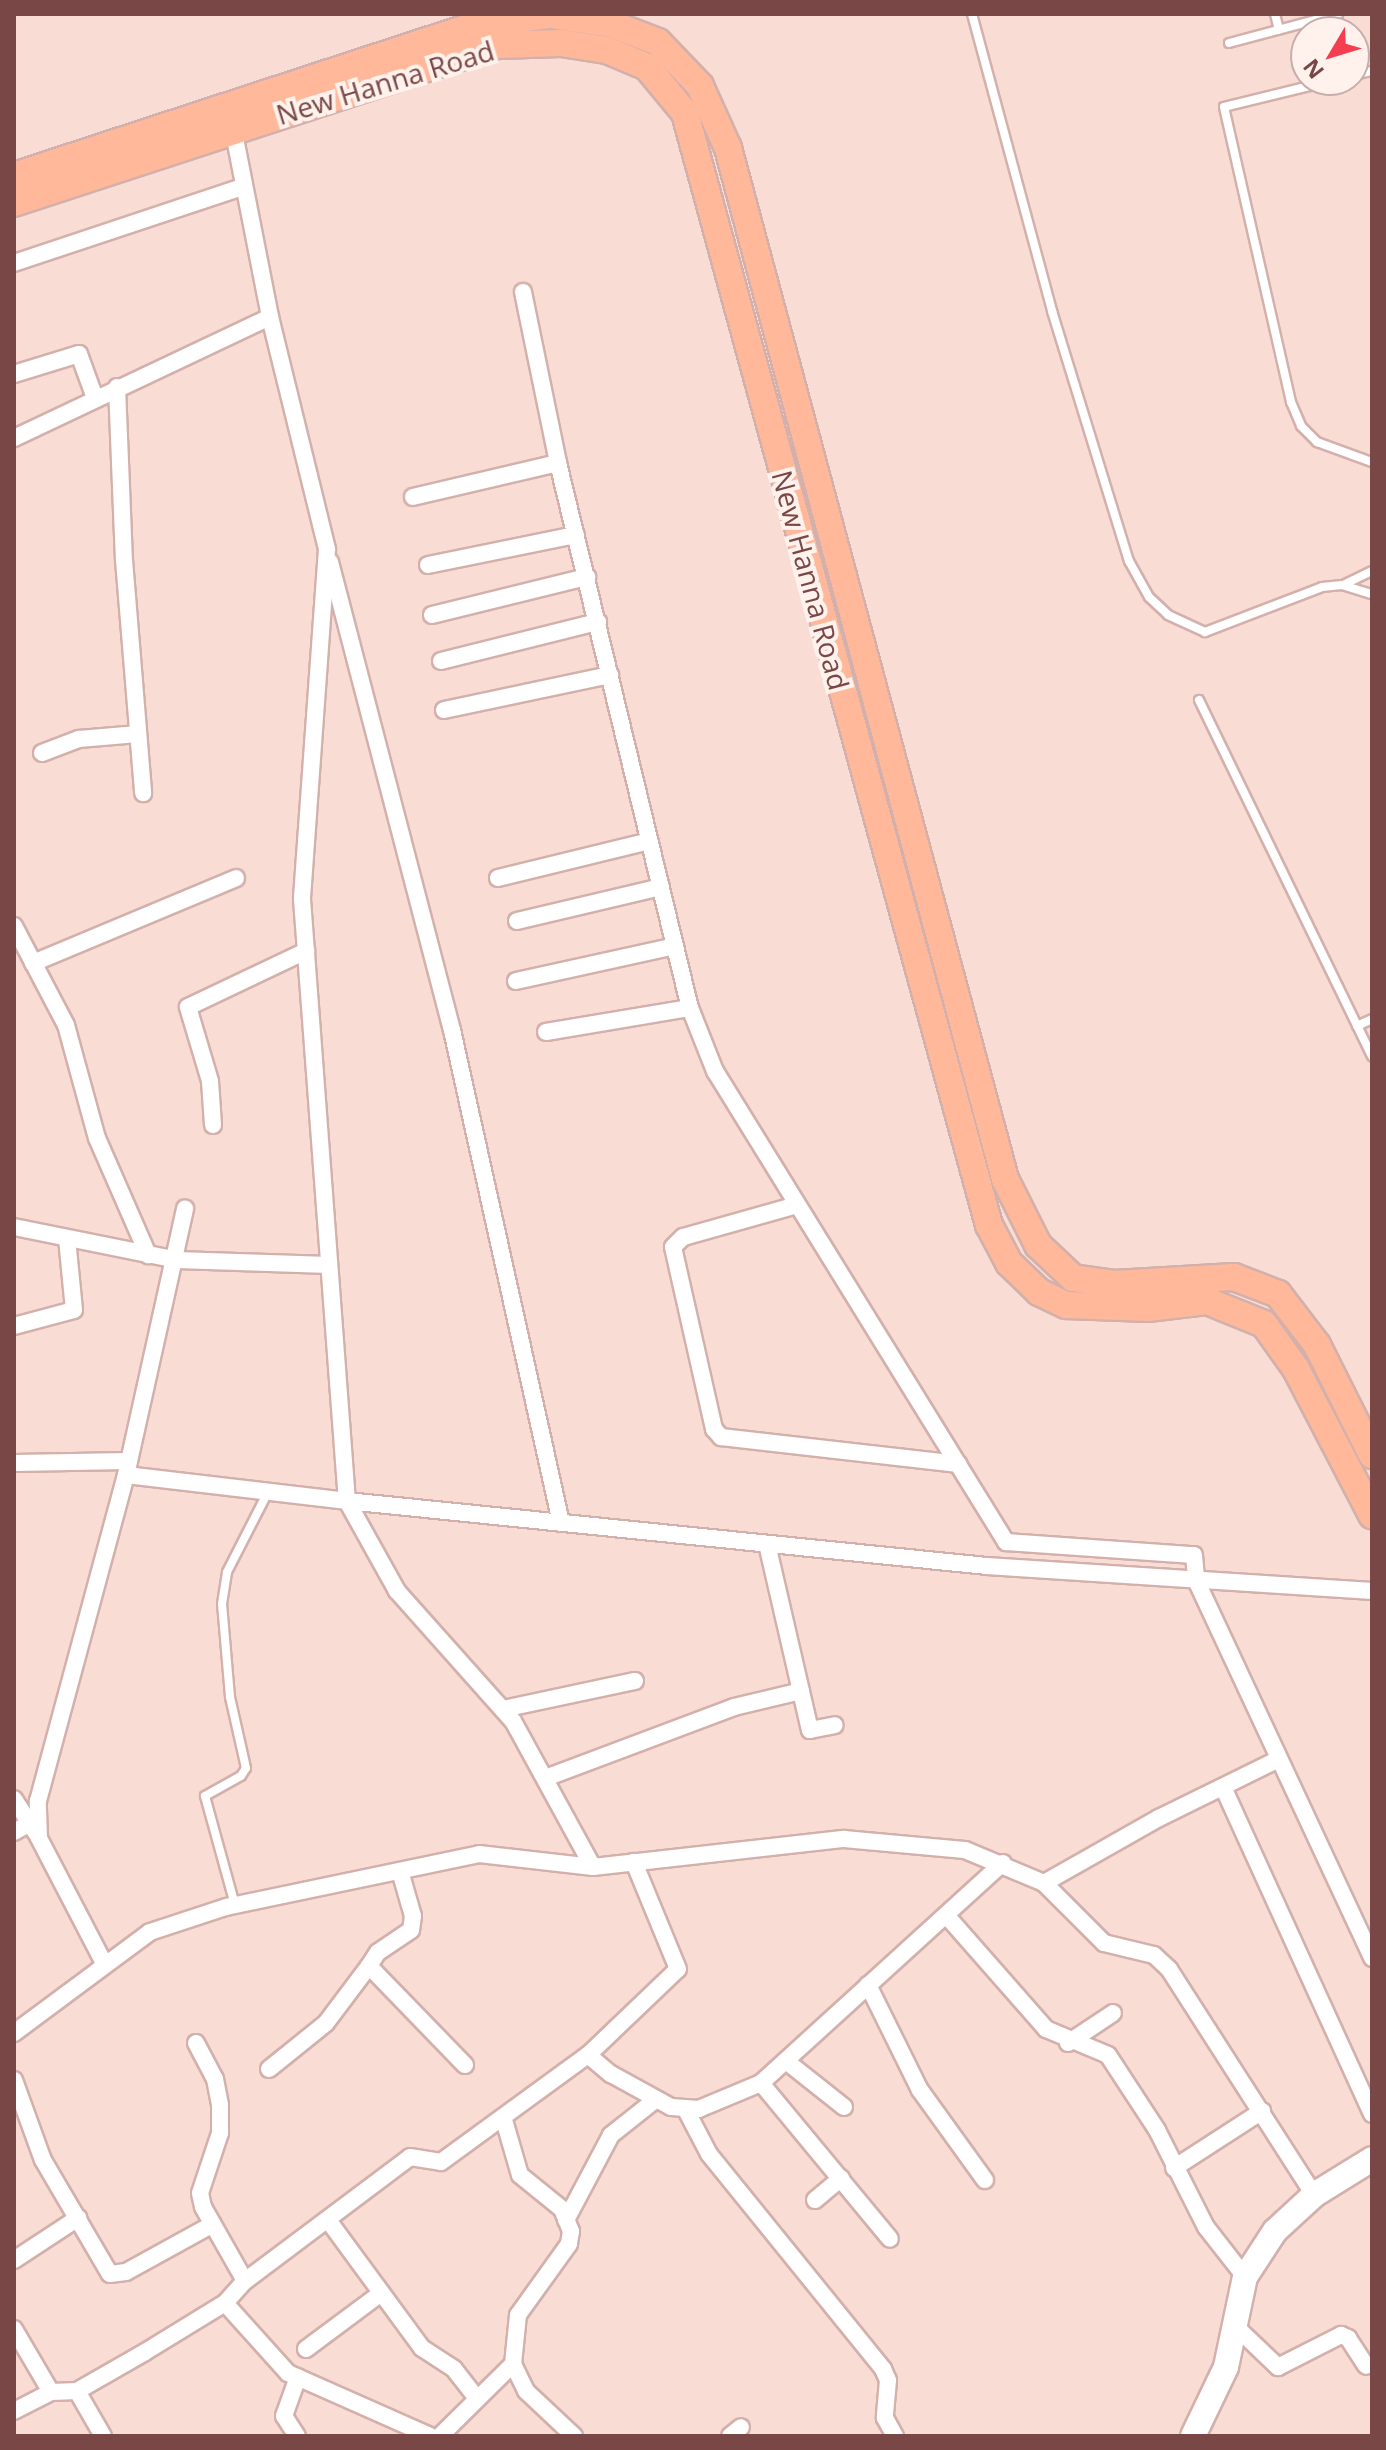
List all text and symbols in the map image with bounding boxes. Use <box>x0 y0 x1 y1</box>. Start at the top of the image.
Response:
north arrow <box>1290 16 1370 96</box>
street label: New Hanna Road <box>272 33 498 131</box>
text: N <box>1295 53 1330 86</box>
street label: New Hanna Road <box>766 467 856 693</box>

